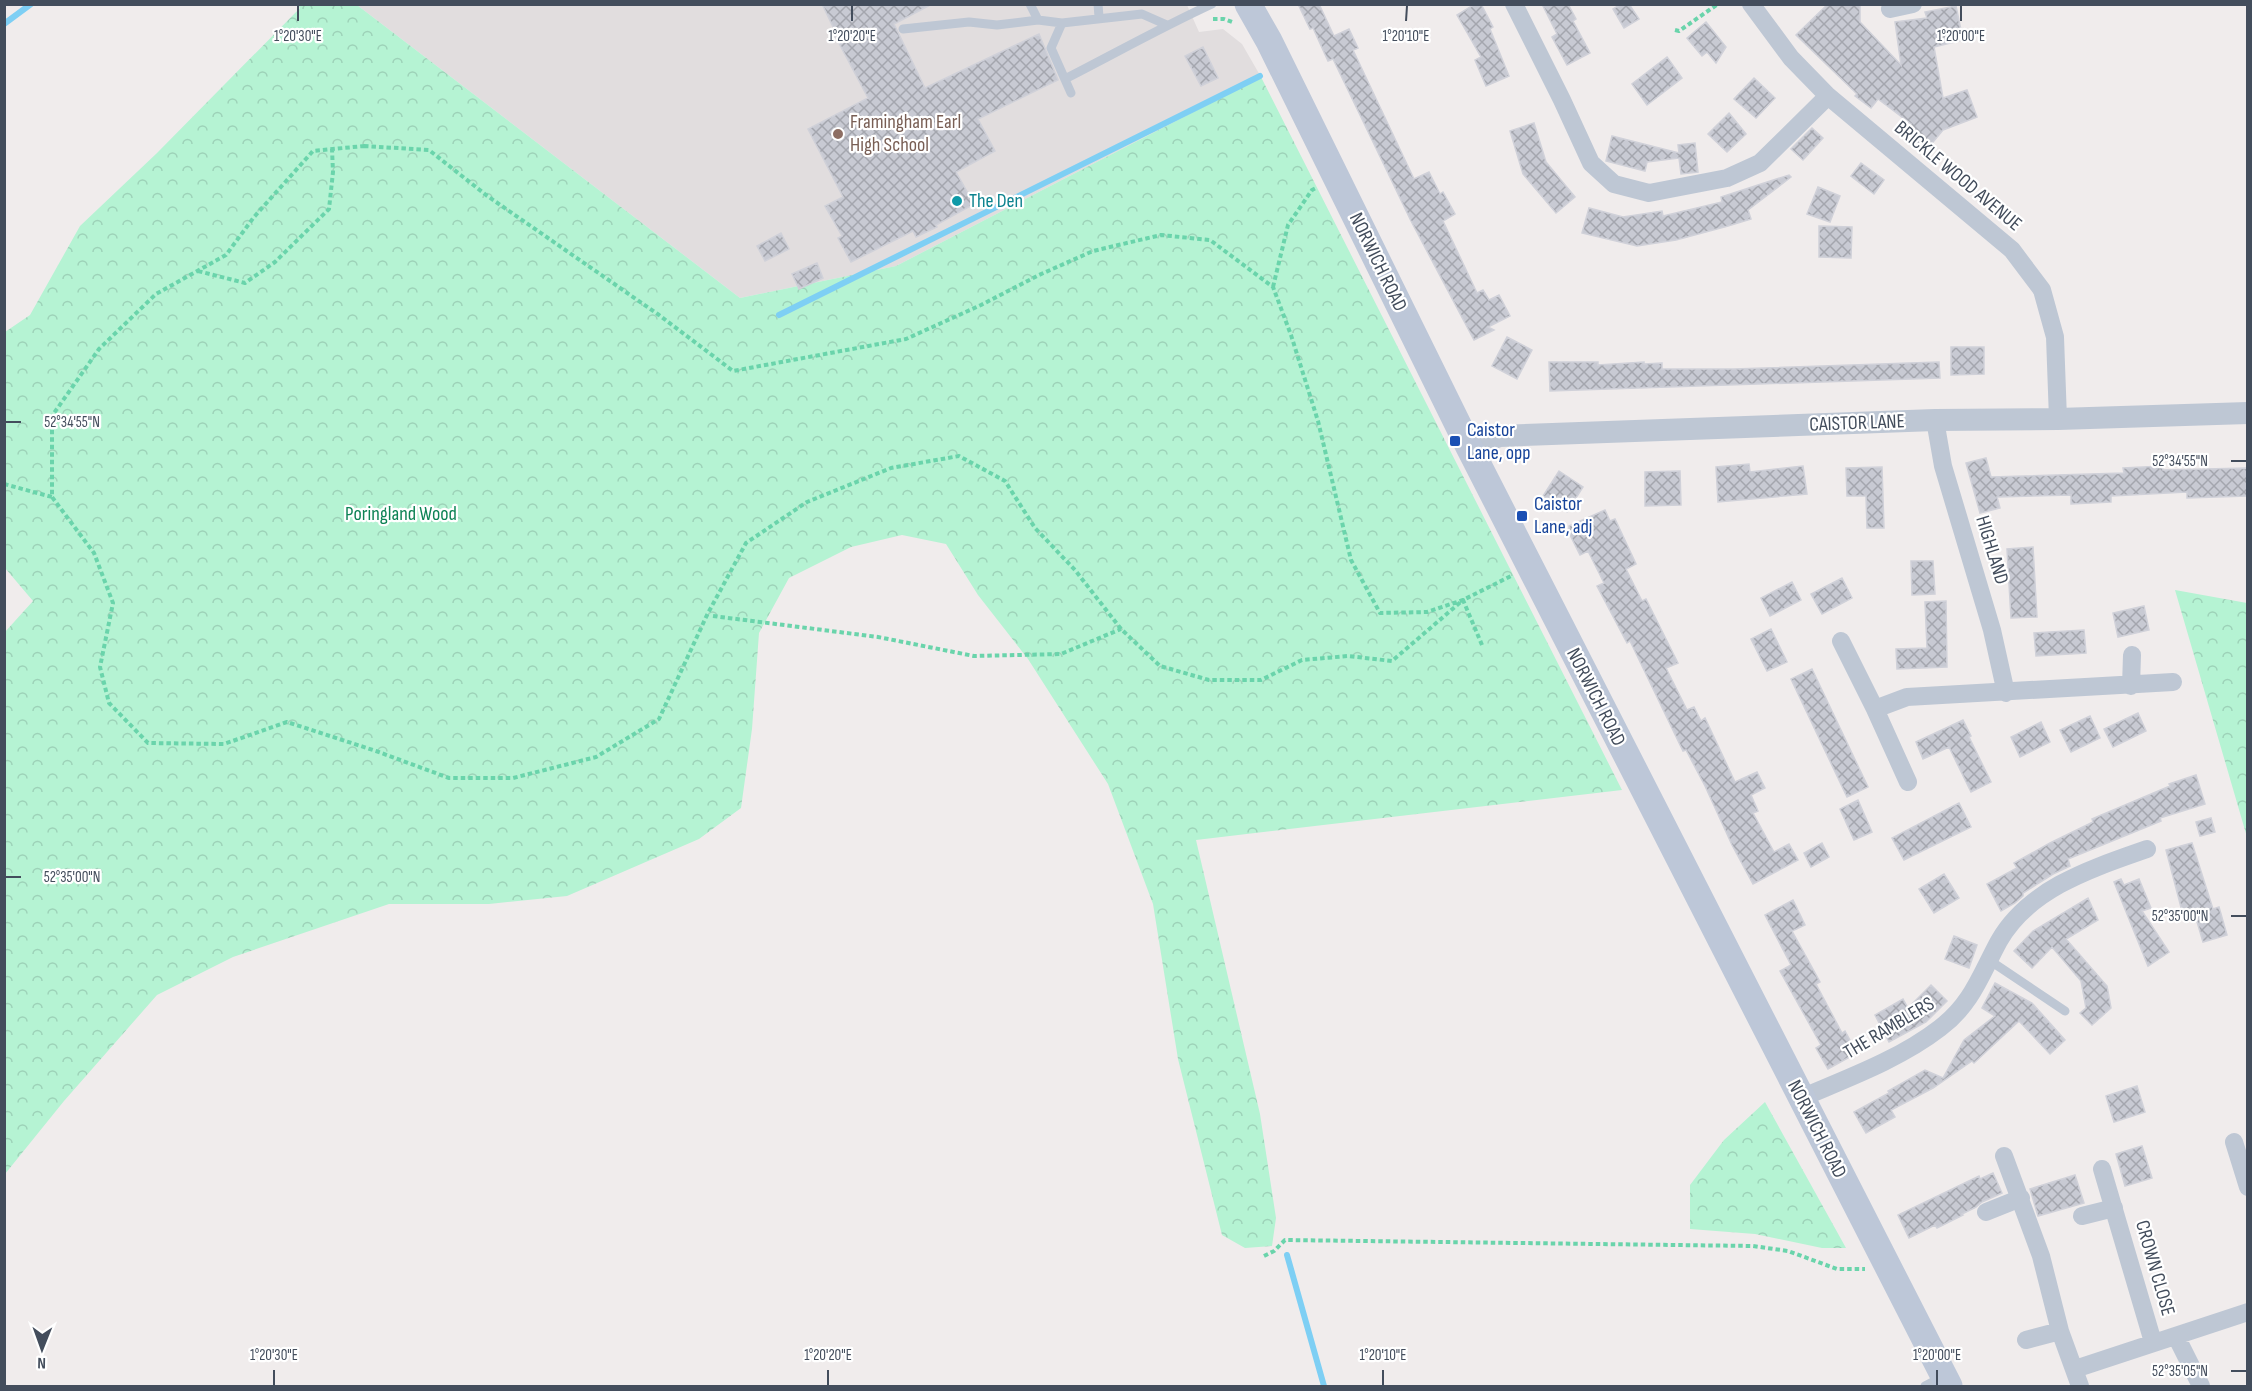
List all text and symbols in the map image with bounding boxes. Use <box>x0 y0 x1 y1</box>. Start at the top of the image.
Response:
text: 1°20'30"E <box>274 27 322 46</box>
text: 1°20'20"E <box>828 27 876 46</box>
text: 1°20'10"E <box>1383 27 1429 46</box>
text: 1°20'00"E <box>1937 27 1985 46</box>
place label: Framingham Earl High School <box>850 110 961 157</box>
street label: BRICKLE WOOD AVENUE <box>1889 116 2027 236</box>
marker: Framingham Earl High School <box>831 127 845 141</box>
place label: The Den <box>969 189 1023 213</box>
marker: The Den <box>950 194 964 208</box>
street label: NORWICH ROAD <box>1344 209 1412 315</box>
street label: CAISTOR LANE <box>1809 409 1905 437</box>
text: 52°34'55"N <box>44 413 100 432</box>
place label: Caistor Lane, opp <box>1467 418 1531 465</box>
marker: Caistor Lane, opp <box>1448 434 1462 448</box>
text: 52°34'55"N <box>2152 452 2208 471</box>
place label: Caistor Lane, adj <box>1534 492 1592 539</box>
park label: Poringland Wood <box>345 502 457 526</box>
marker: Caistor Lane, adj <box>1515 509 1529 523</box>
street label: HIGHLAND <box>1970 513 2014 587</box>
street label: NORWICH ROAD <box>1561 644 1631 750</box>
text: 52°35'00"N <box>44 868 100 887</box>
text: 52°35'00"N <box>2152 907 2208 926</box>
street label: THE RAMBLERS <box>1839 992 1939 1064</box>
street label: NORWICH ROAD <box>1782 1076 1852 1182</box>
street label: CROWN CLOSE <box>2130 1217 2180 1319</box>
north arrow <box>12 1319 72 1379</box>
text: 1°20'30"E <box>250 1346 298 1365</box>
text: 1°20'20"E <box>804 1346 852 1365</box>
text: 1°20'10"E <box>1360 1346 1406 1365</box>
text: 1°20'00"E <box>1913 1346 1961 1365</box>
text: N <box>37 1353 46 1372</box>
text: 52°35'05"N <box>2152 1362 2208 1381</box>

